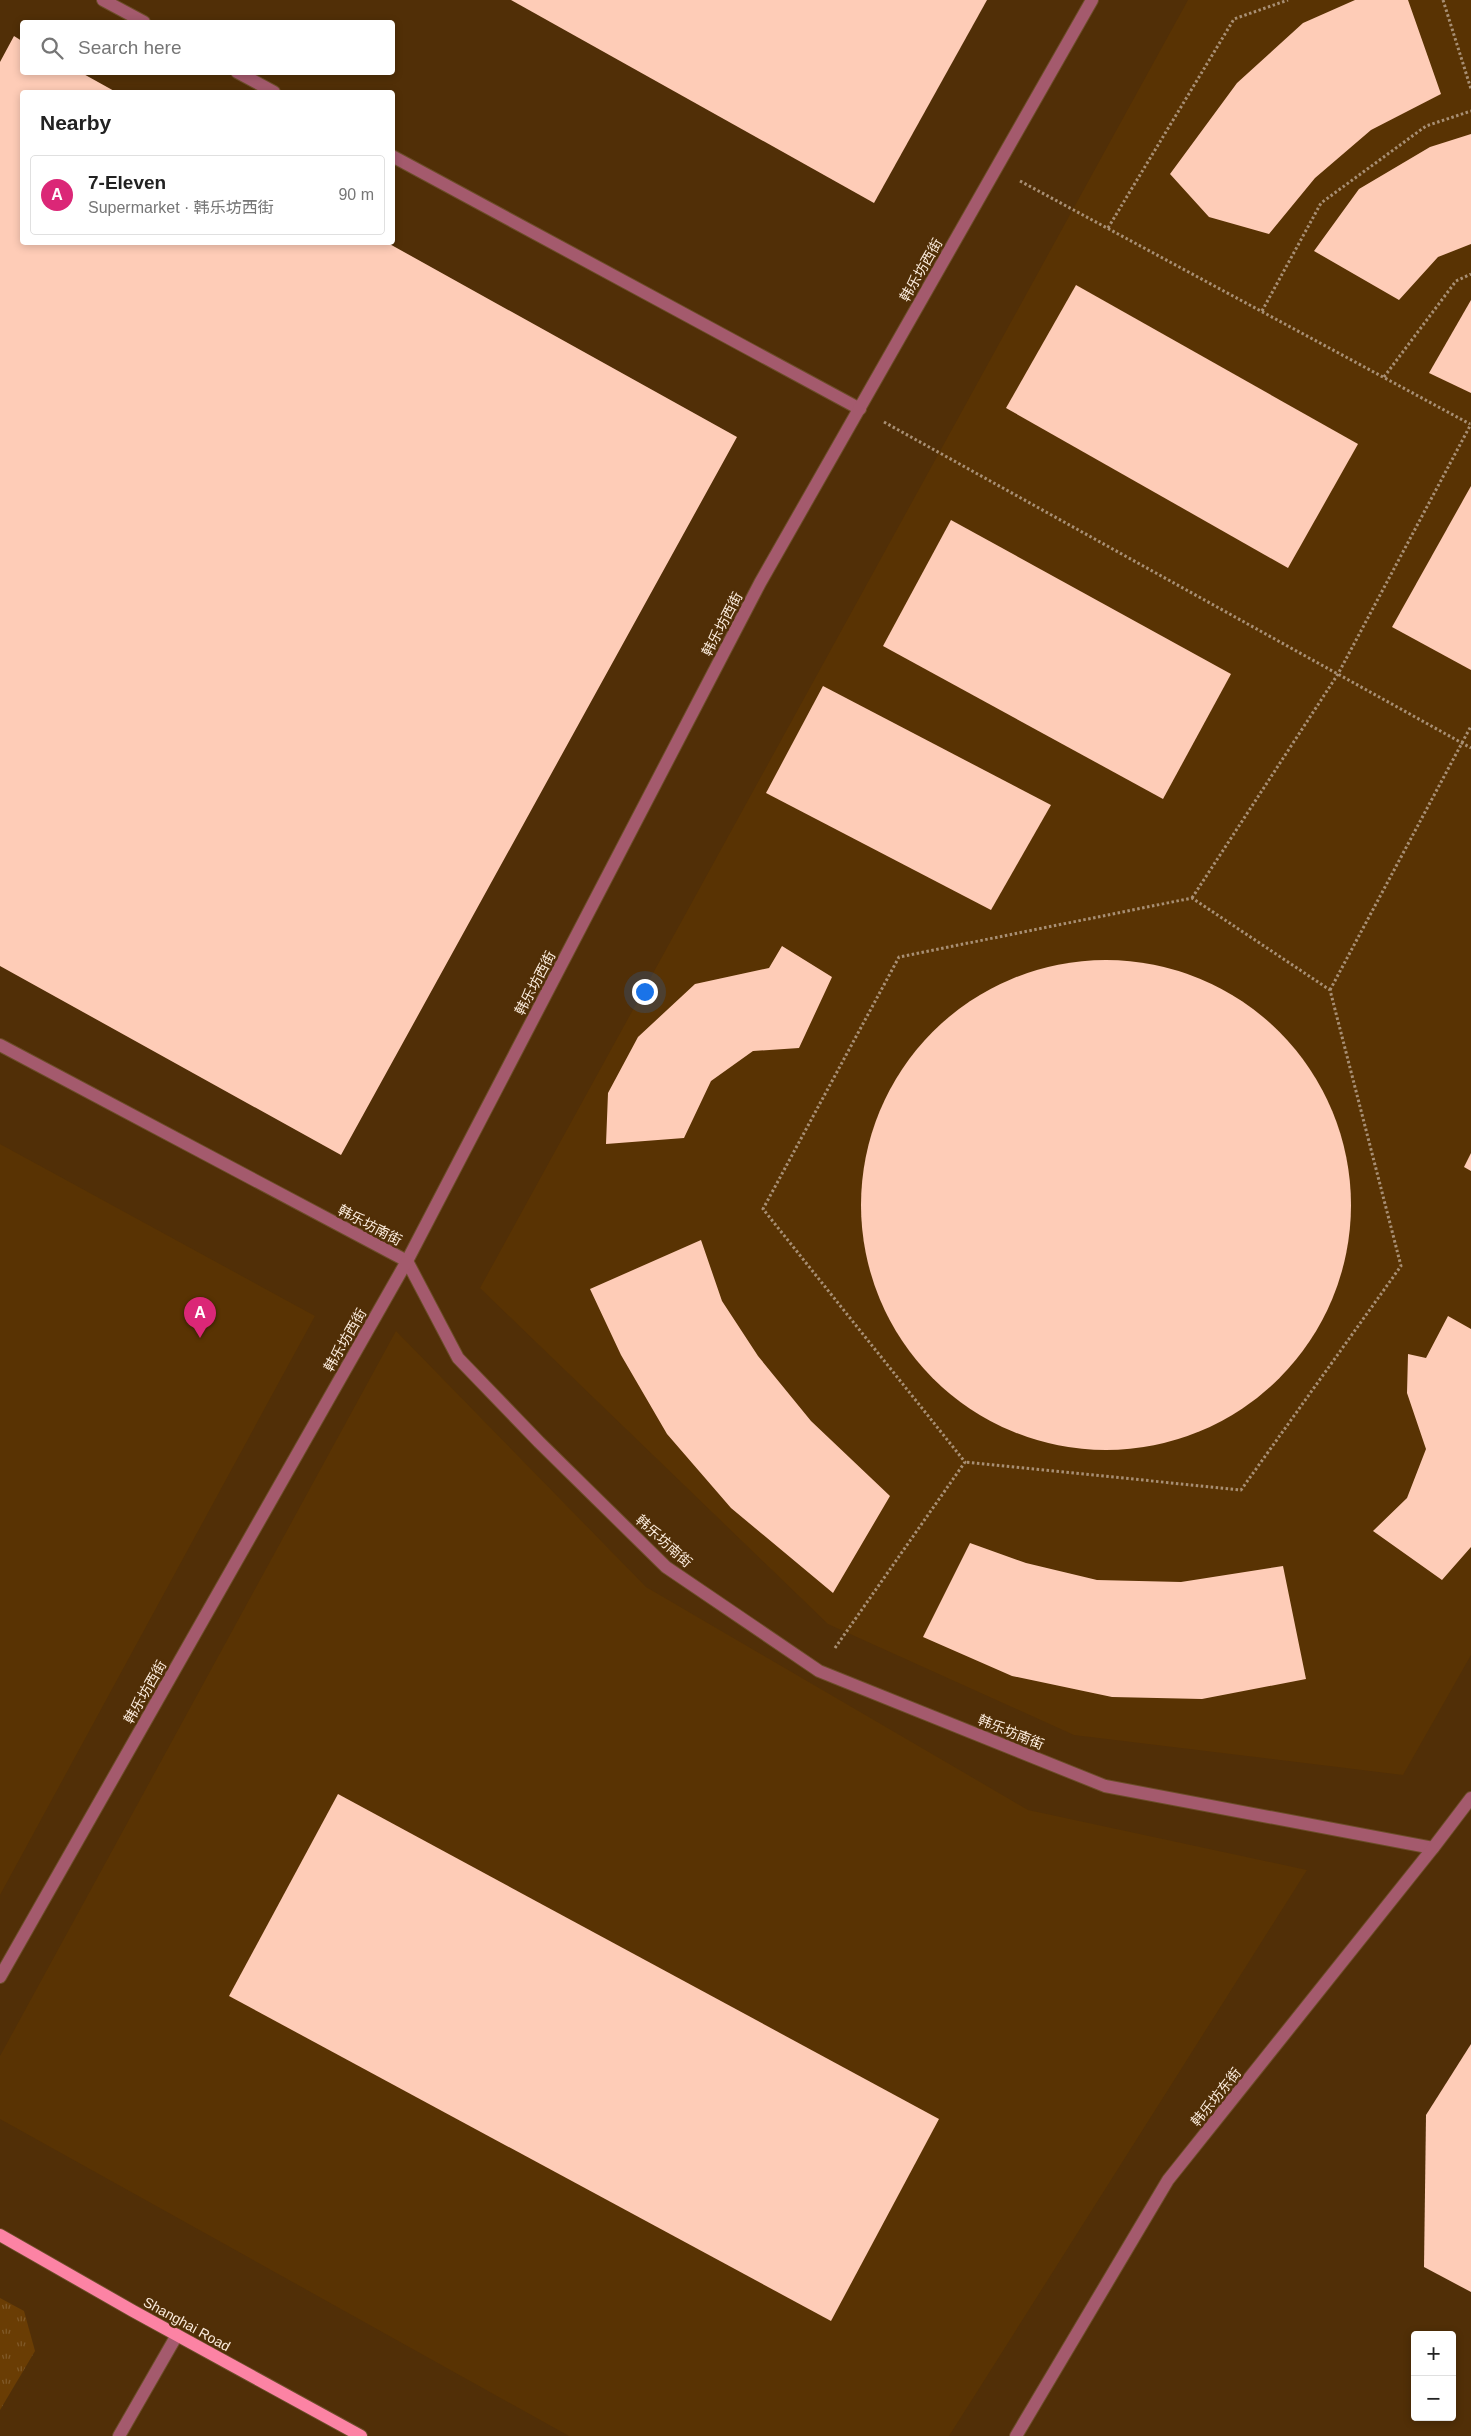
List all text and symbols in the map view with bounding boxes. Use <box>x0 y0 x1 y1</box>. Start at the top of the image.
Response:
search box <box>20 20 395 75</box>
icon: search <box>38 34 66 62</box>
text: Search here <box>78 37 182 58</box>
text: Nearby <box>40 111 111 134</box>
text: 7-Eleven <box>88 172 166 193</box>
text: A <box>51 186 63 203</box>
text: 90 m <box>338 186 374 203</box>
text: Supermarket · 韩乐坊西街 <box>88 199 274 216</box>
street label: 韩乐坊西街 <box>897 236 945 304</box>
street label: 韩乐坊西街 <box>699 589 745 659</box>
street label: 韩乐坊西街 <box>512 948 558 1018</box>
your location <box>632 979 658 1005</box>
street label: 韩乐坊南街 <box>335 1202 405 1248</box>
pin: A <box>184 1297 216 1338</box>
street label: 韩乐坊西街 <box>321 1306 369 1374</box>
street label: 韩乐坊南街 <box>633 1512 695 1570</box>
street label: 韩乐坊西街 <box>121 1658 169 1726</box>
street label: 韩乐坊南街 <box>976 1711 1046 1753</box>
street label: 韩乐坊东街 <box>1188 2065 1244 2129</box>
street label: Shanghai Road <box>141 2294 233 2354</box>
map controls <box>1411 2331 1456 2421</box>
button: + <box>1411 2331 1456 2376</box>
button: − <box>1411 2376 1456 2421</box>

